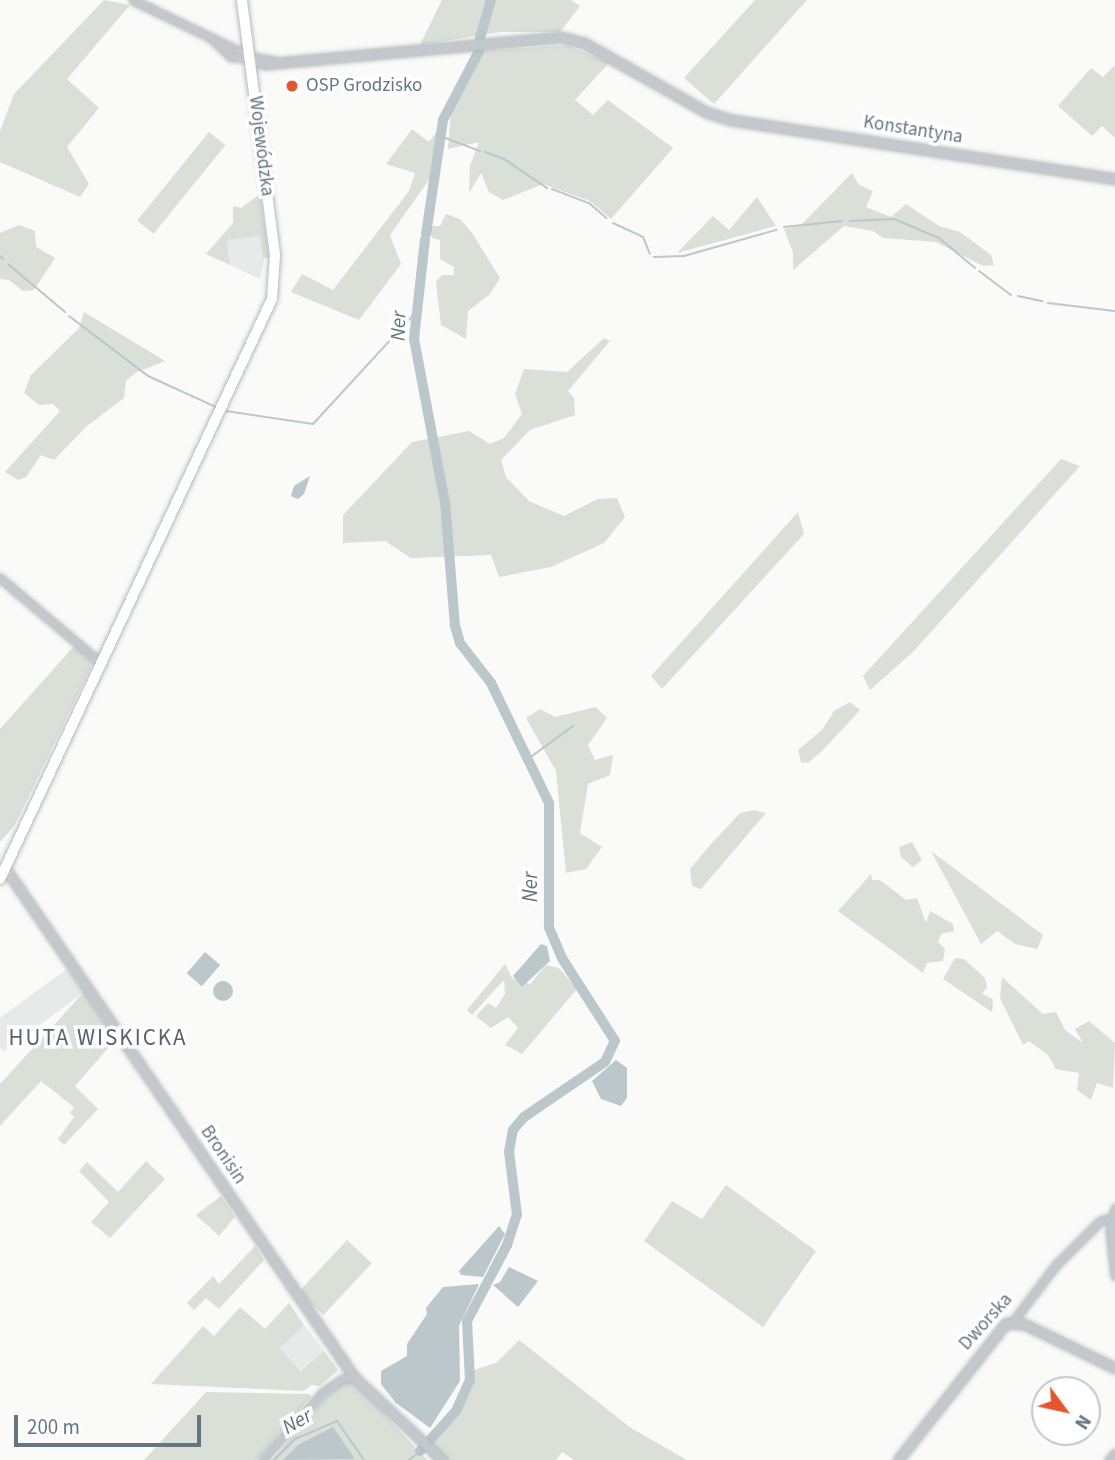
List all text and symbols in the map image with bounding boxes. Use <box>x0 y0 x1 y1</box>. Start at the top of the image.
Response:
place label: OSP Grodzisko <box>306 75 422 97</box>
marker: OSP Grodzisko <box>284 78 300 94</box>
street label: Wojewódzka <box>244 95 278 197</box>
street label: Konstantyna <box>862 111 964 149</box>
water label: Ner <box>385 310 411 342</box>
water label: Ner <box>517 872 543 902</box>
district label: HUTA WISKICKA <box>10 1024 186 1052</box>
street label: Bronisin <box>195 1121 251 1189</box>
street label: Dworska <box>954 1289 1018 1355</box>
north arrow <box>1031 1376 1101 1446</box>
scale bar <box>18 1400 205 1444</box>
water label: Ner <box>278 1403 316 1439</box>
text: N <box>1068 1409 1097 1434</box>
text: 200 m <box>27 1412 80 1442</box>

